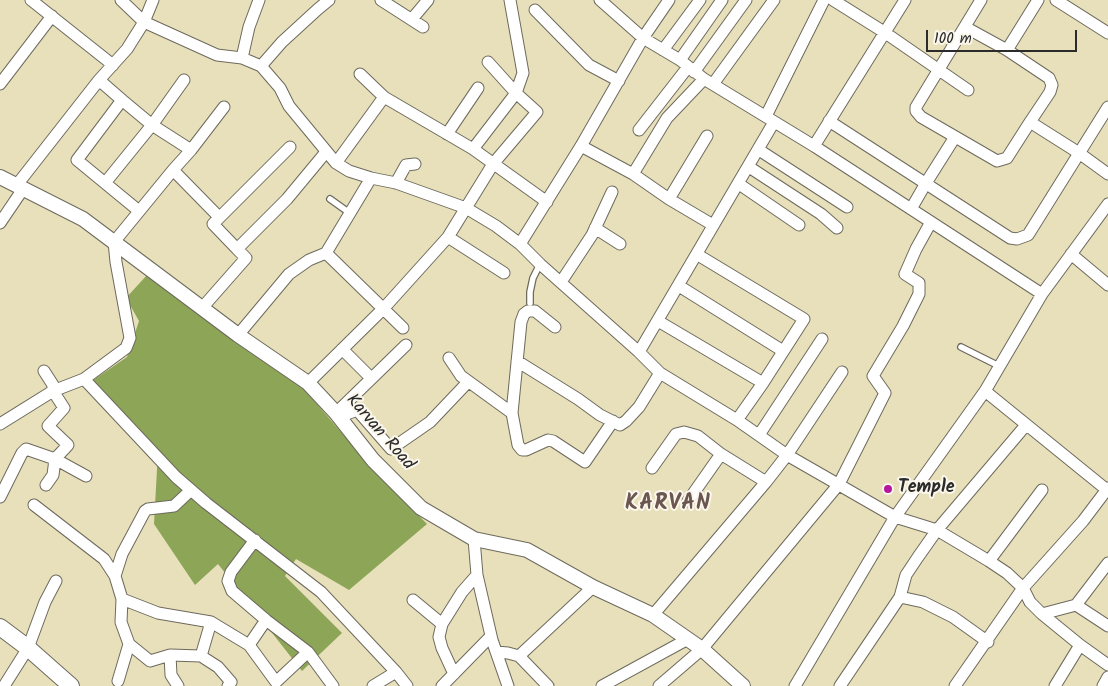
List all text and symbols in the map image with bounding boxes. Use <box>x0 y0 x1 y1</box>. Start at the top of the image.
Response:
scale bar <box>928 20 1079 52</box>
text: 100 m <box>934 27 972 51</box>
street label: Karvan Road <box>340 390 418 476</box>
place label: Temple <box>898 478 955 500</box>
marker: Temple <box>882 483 894 495</box>
district label: KARVAN <box>624 492 712 518</box>

